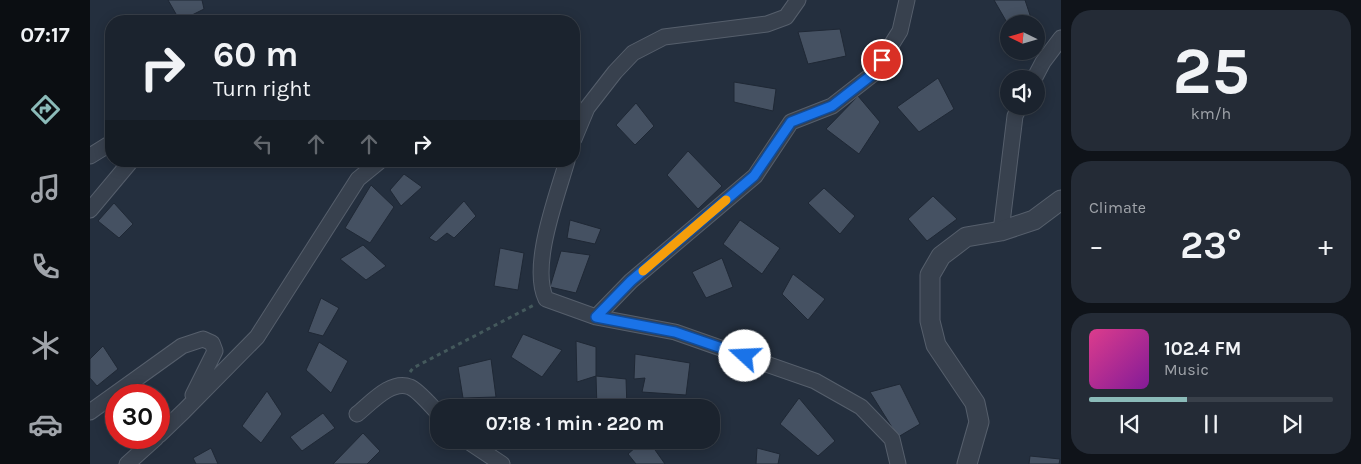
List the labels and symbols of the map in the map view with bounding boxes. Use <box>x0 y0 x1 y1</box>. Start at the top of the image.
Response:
north arrow <box>1000 15 1045 60</box>
pin <box>861 39 903 81</box>
position arrow <box>718 329 770 381</box>
speed limit sign: 30 <box>105 384 170 449</box>

